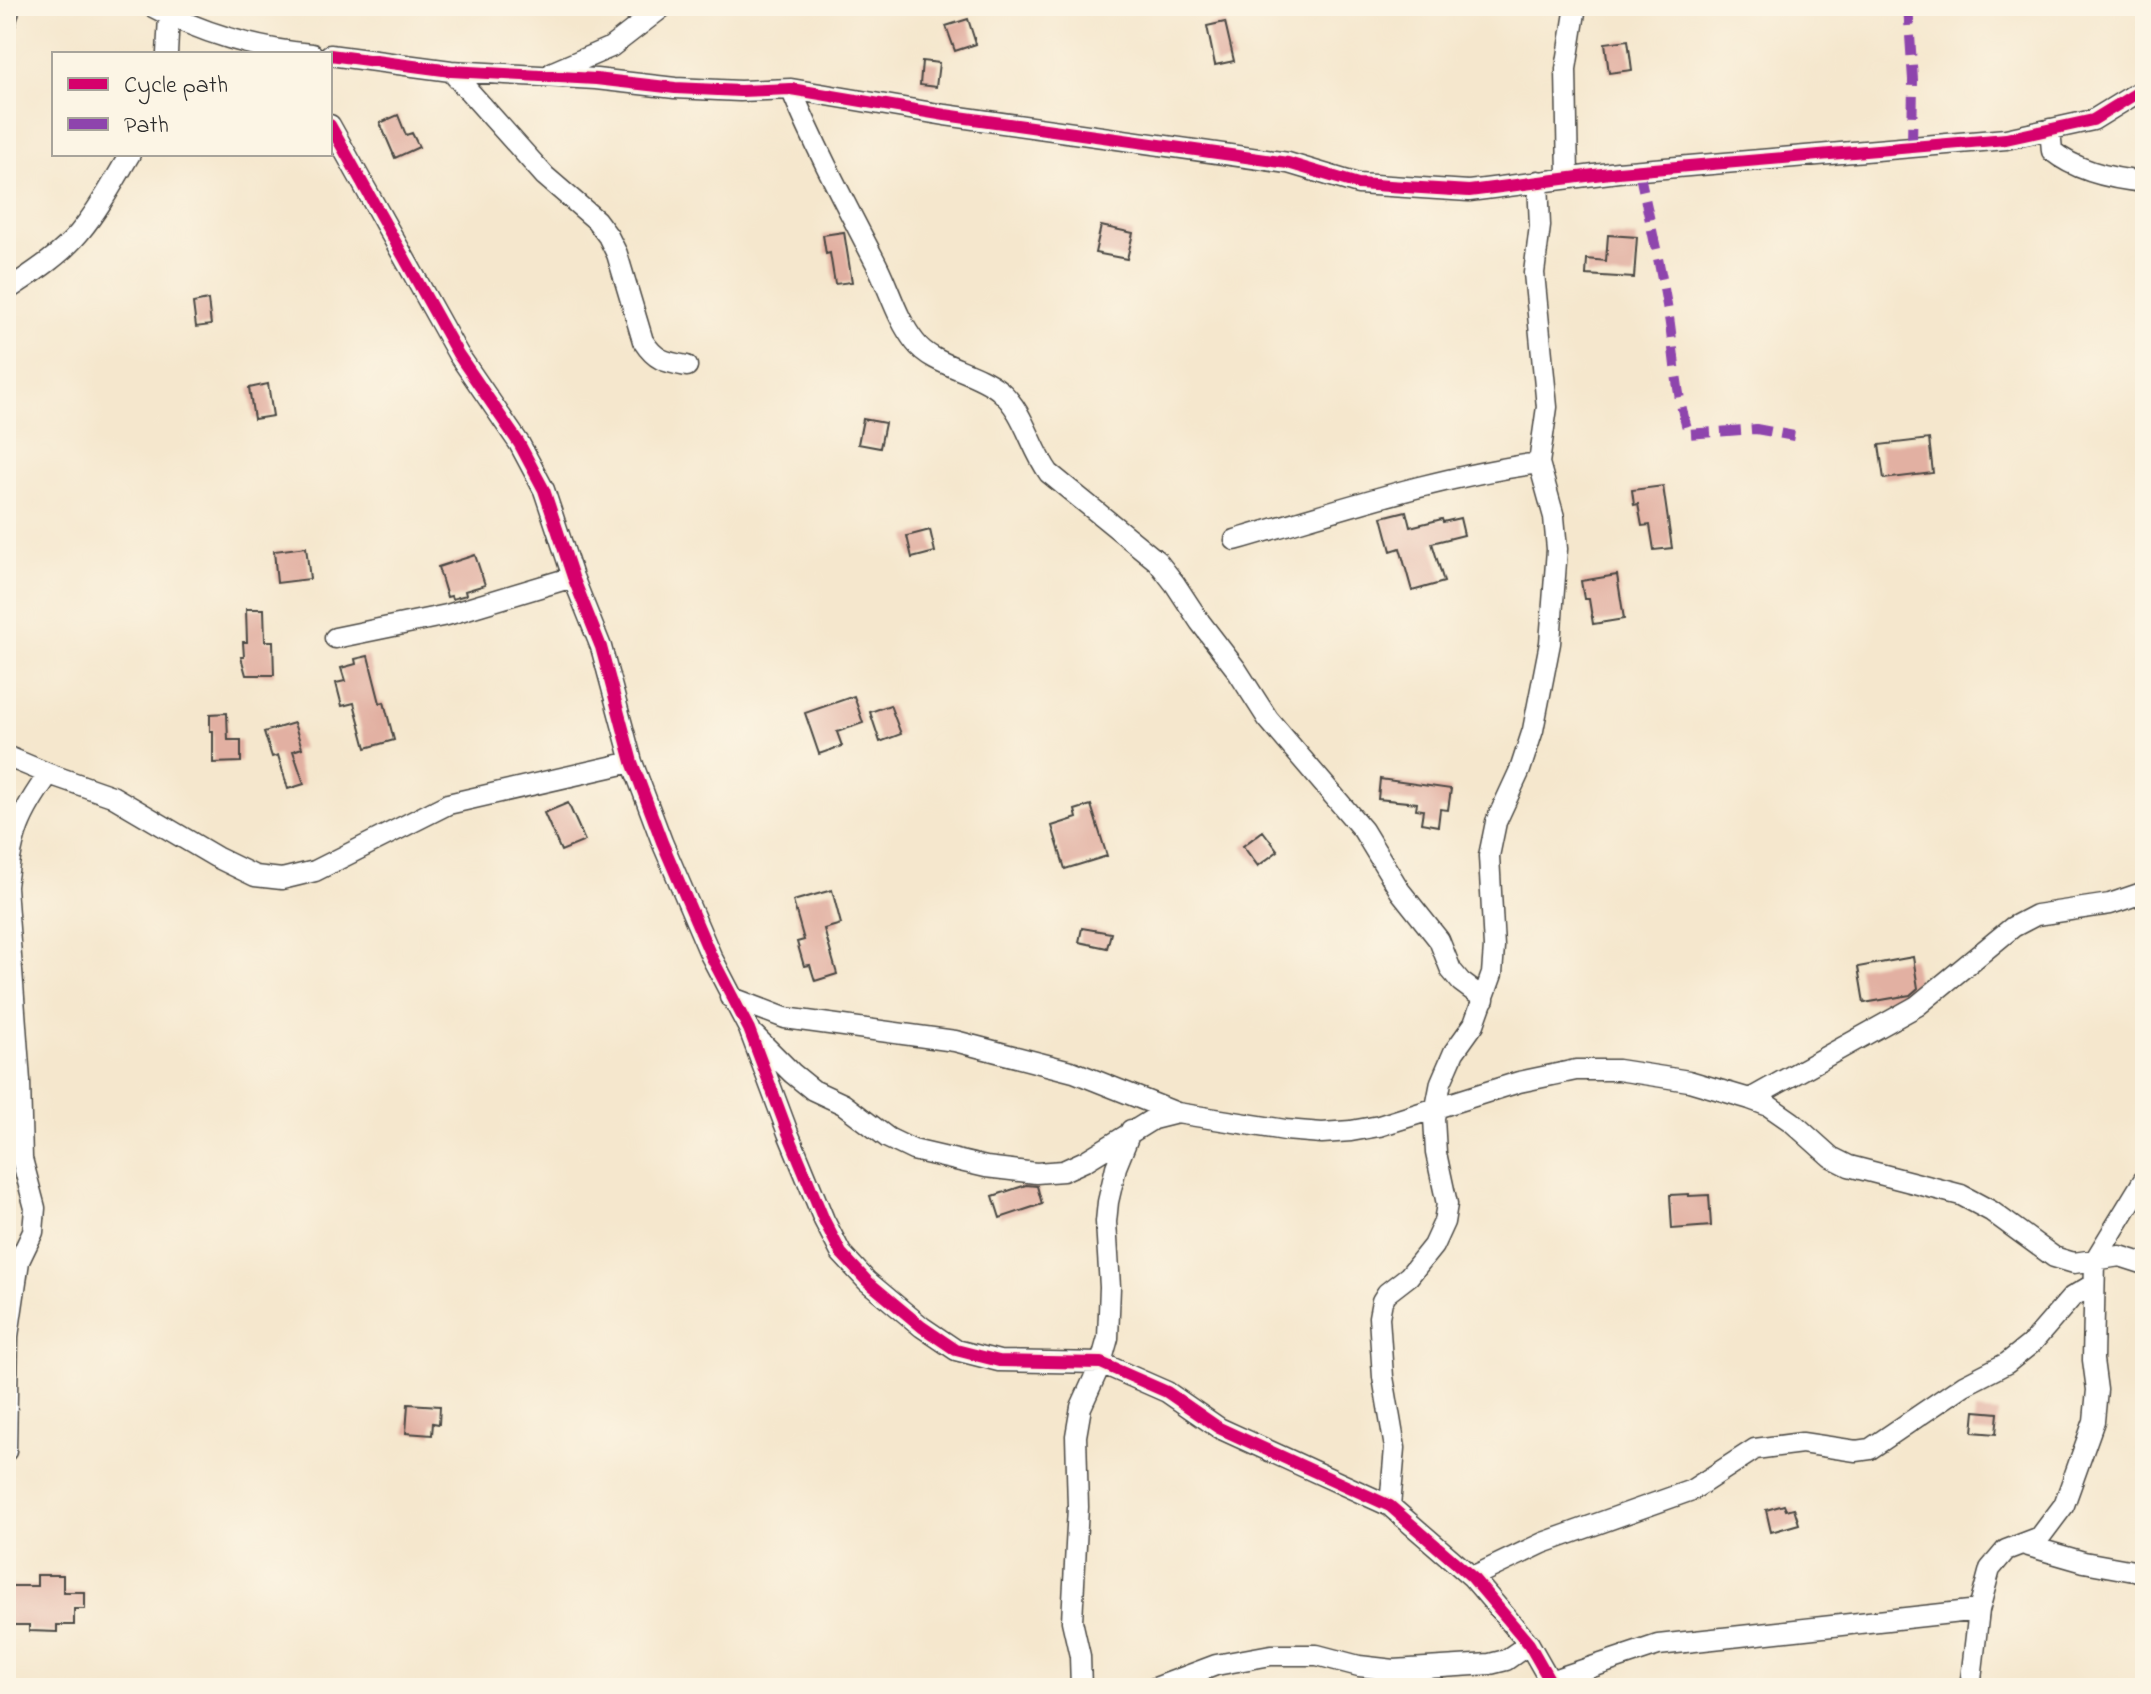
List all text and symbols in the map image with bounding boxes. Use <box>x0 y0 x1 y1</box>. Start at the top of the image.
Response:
legend <box>52 52 332 156</box>
text: Cycle path <box>124 69 228 105</box>
text: Path <box>124 109 169 144</box>

